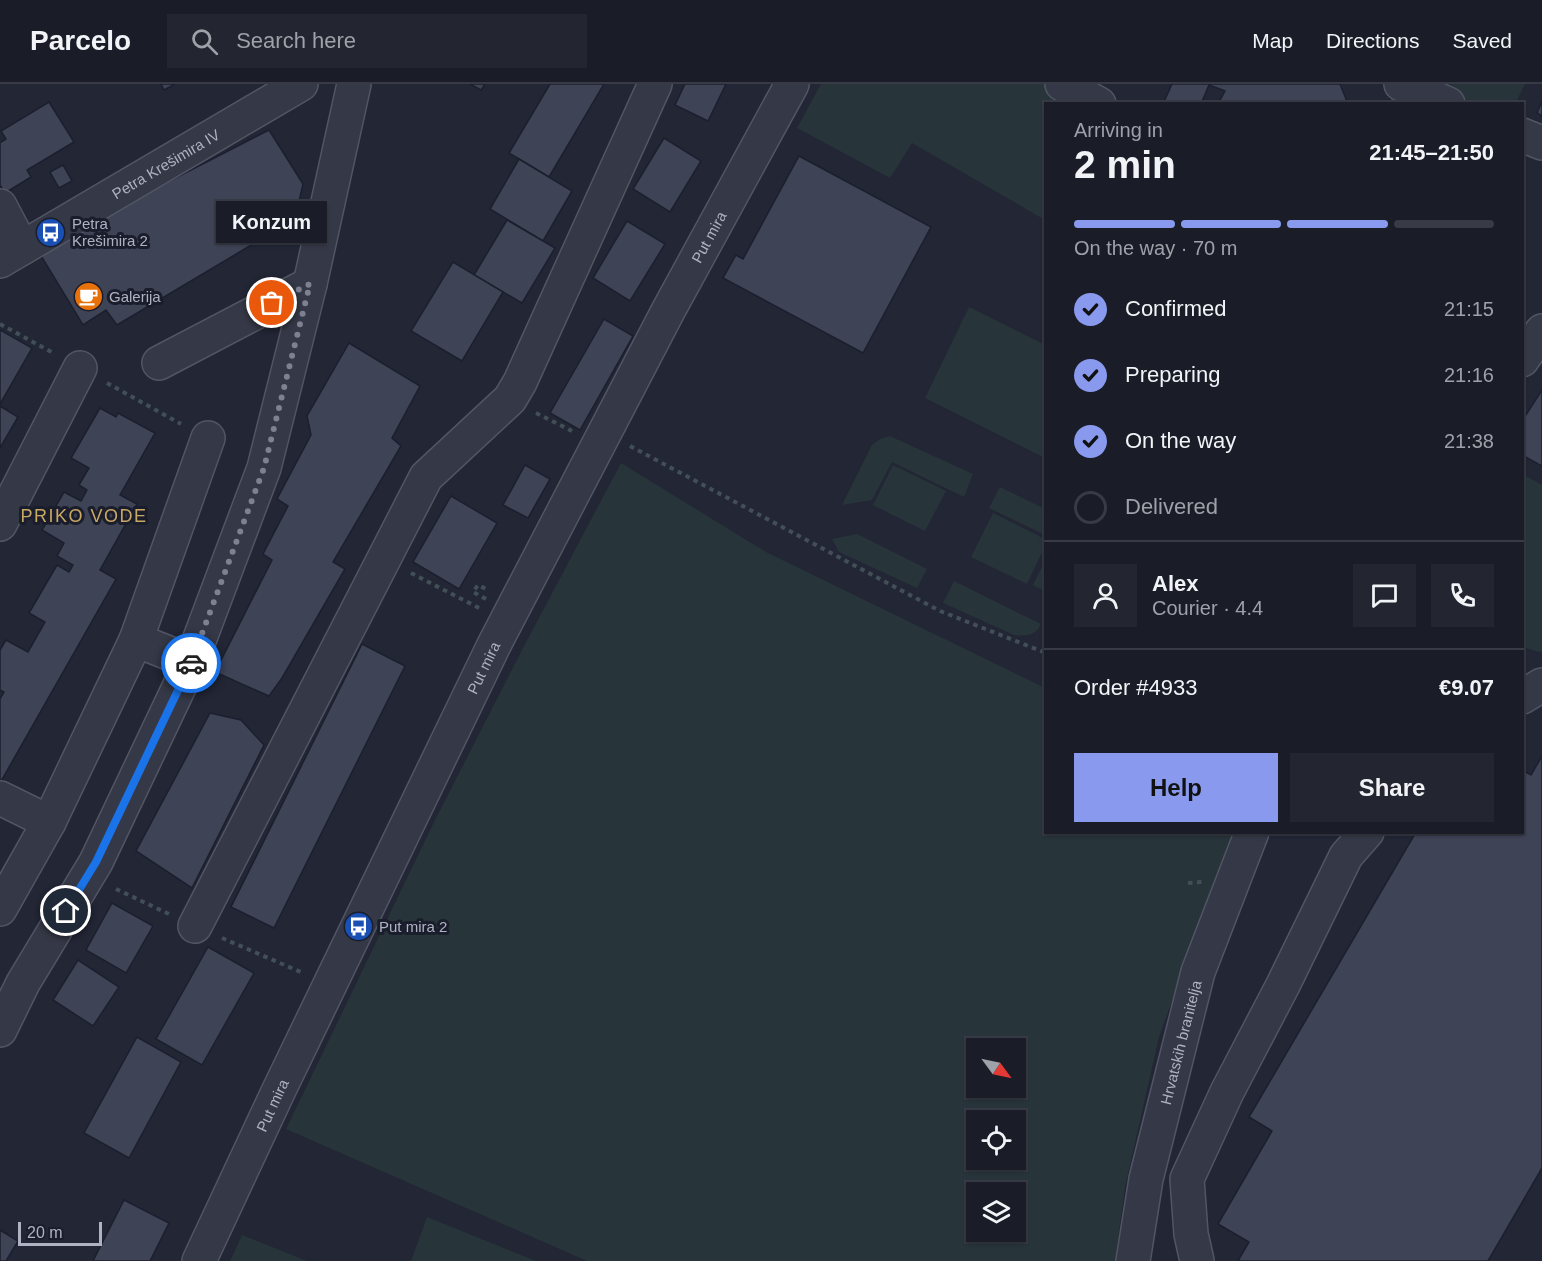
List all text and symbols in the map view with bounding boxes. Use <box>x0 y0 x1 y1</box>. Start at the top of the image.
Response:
search box <box>167 14 587 68</box>
text: Parcelo <box>30 25 131 56</box>
icon: search <box>188 25 221 58</box>
text: Search here <box>236 28 356 53</box>
text: Map <box>1252 29 1293 52</box>
text: Directions <box>1326 29 1419 52</box>
text: Saved <box>1452 29 1512 52</box>
text: Arriving in <box>1074 119 1163 141</box>
street label: Petra Krešimira IV <box>109 125 222 202</box>
text: 21:45–21:50 <box>1369 140 1494 165</box>
text: 2 min <box>1074 143 1176 186</box>
callout: Konzum <box>216 201 328 243</box>
street label: Put mira <box>688 208 730 266</box>
text: Konzum <box>232 211 311 233</box>
place label: Petra Krešimira 2 <box>72 215 148 249</box>
bus stop icon: Petra Krešimira 2 <box>35 216 67 248</box>
text: On the way · 70 m <box>1074 237 1237 259</box>
pin <box>246 277 297 328</box>
cafe icon: Galerija <box>72 280 104 312</box>
icon: bag <box>255 286 288 319</box>
place label: Galerija <box>109 288 161 305</box>
icon: check <box>1074 293 1107 326</box>
text: Confirmed <box>1125 296 1226 321</box>
text: 21:15 <box>1444 298 1494 320</box>
icon: check <box>1074 359 1107 392</box>
text: Preparing <box>1125 362 1220 387</box>
text: 21:16 <box>1444 364 1494 386</box>
icon: check <box>1074 425 1107 458</box>
text: On the way <box>1125 428 1236 453</box>
text: 21:38 <box>1444 430 1494 452</box>
text: Delivered <box>1125 494 1218 519</box>
district label: PRIKO VODE <box>20 506 148 526</box>
button: person <box>1074 564 1137 627</box>
button: chat <box>1353 564 1416 627</box>
button: phone <box>1431 564 1494 627</box>
text: Alex <box>1152 571 1198 596</box>
text: Courier · 4.4 <box>1152 597 1263 619</box>
courier <box>161 633 221 693</box>
street label: Put mira <box>463 638 503 696</box>
icon: car <box>175 647 208 680</box>
text: Order #4933 <box>1074 675 1198 700</box>
text: €9.07 <box>1439 675 1494 700</box>
button: Help <box>1074 753 1278 822</box>
button: Share <box>1290 753 1494 822</box>
pin <box>40 885 91 936</box>
icon: home <box>49 894 82 927</box>
bus stop icon: Put mira 2 <box>342 910 374 942</box>
place label: Put mira 2 <box>379 918 447 935</box>
street label: Hrvatskih branitelja <box>1157 978 1204 1106</box>
north arrow <box>966 1038 1026 1098</box>
map controls <box>966 1038 1026 1242</box>
street label: Put mira <box>252 1076 292 1134</box>
button: locate <box>966 1110 1026 1170</box>
button: layers <box>966 1182 1026 1242</box>
scale bar <box>18 1219 102 1246</box>
text: 20 m <box>27 1224 63 1241</box>

